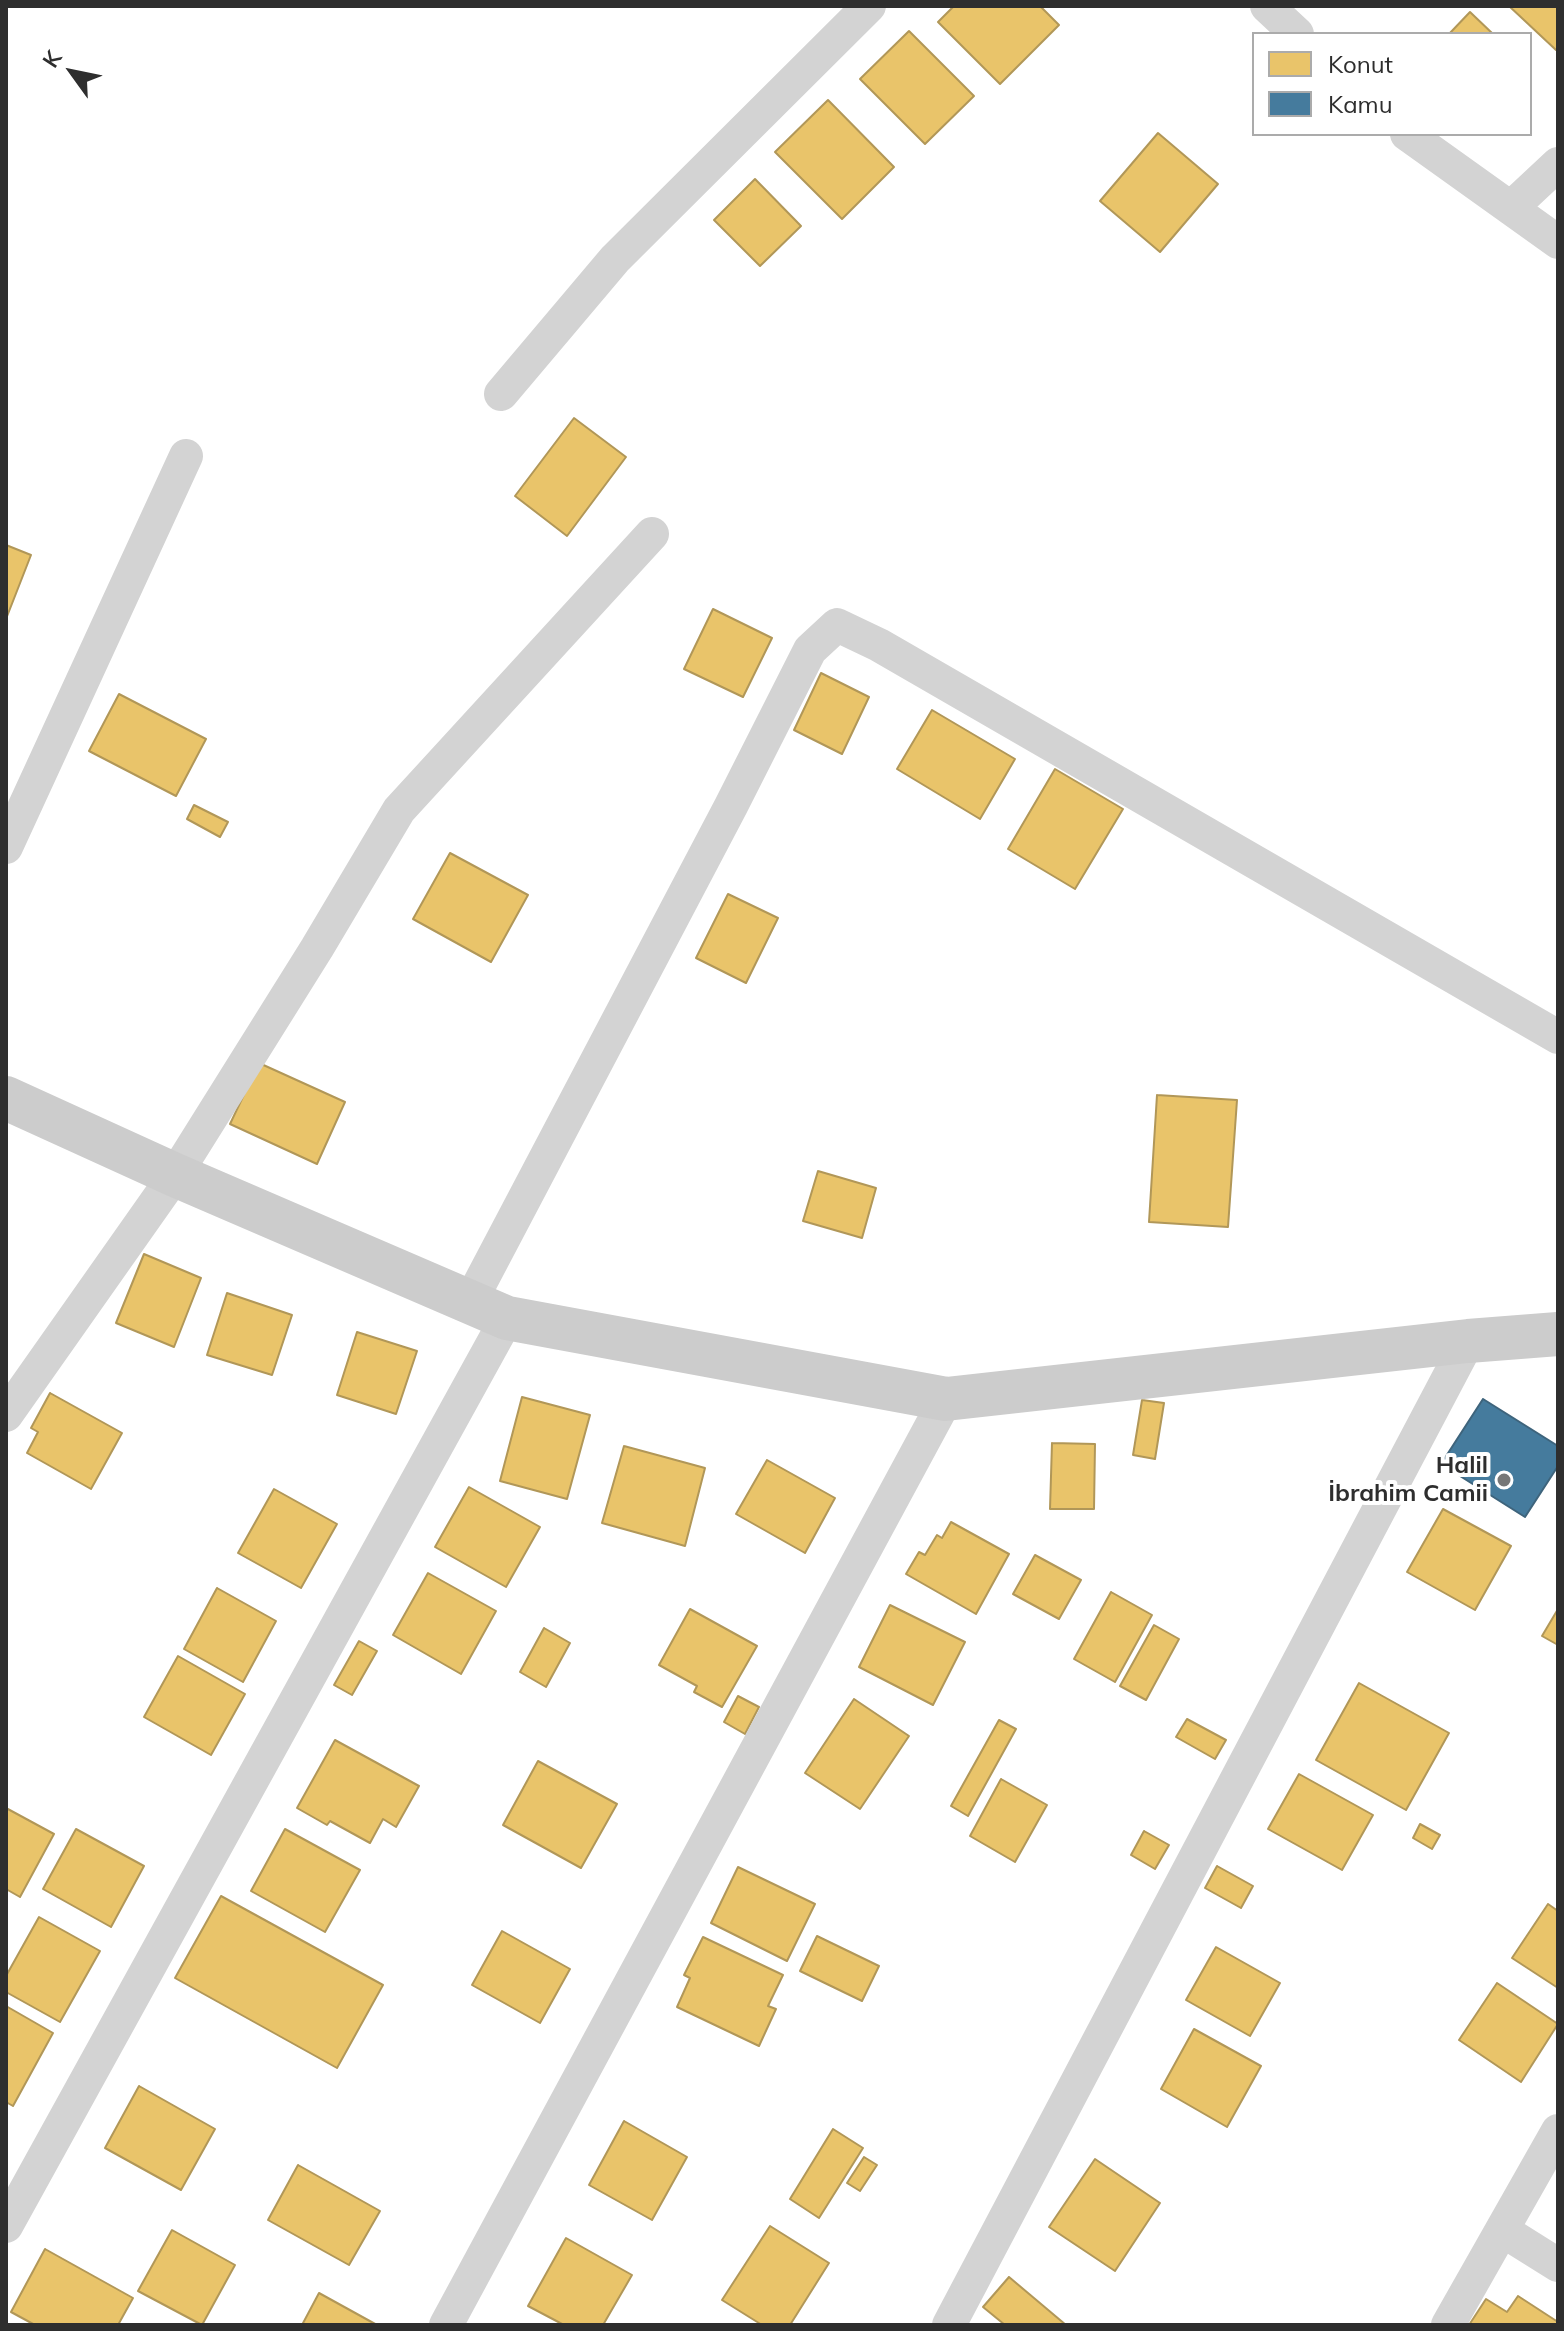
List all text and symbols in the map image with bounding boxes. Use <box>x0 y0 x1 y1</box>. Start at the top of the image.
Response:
north arrow <box>32 32 112 112</box>
legend <box>1252 32 1532 136</box>
text: K <box>36 45 68 73</box>
text: Konut <box>1328 49 1393 79</box>
text: Kamu <box>1328 89 1393 119</box>
place label: Halil İbrahim Camii <box>1328 1452 1488 1508</box>
marker: Halil İbrahim Camii <box>1495 1471 1513 1489</box>

